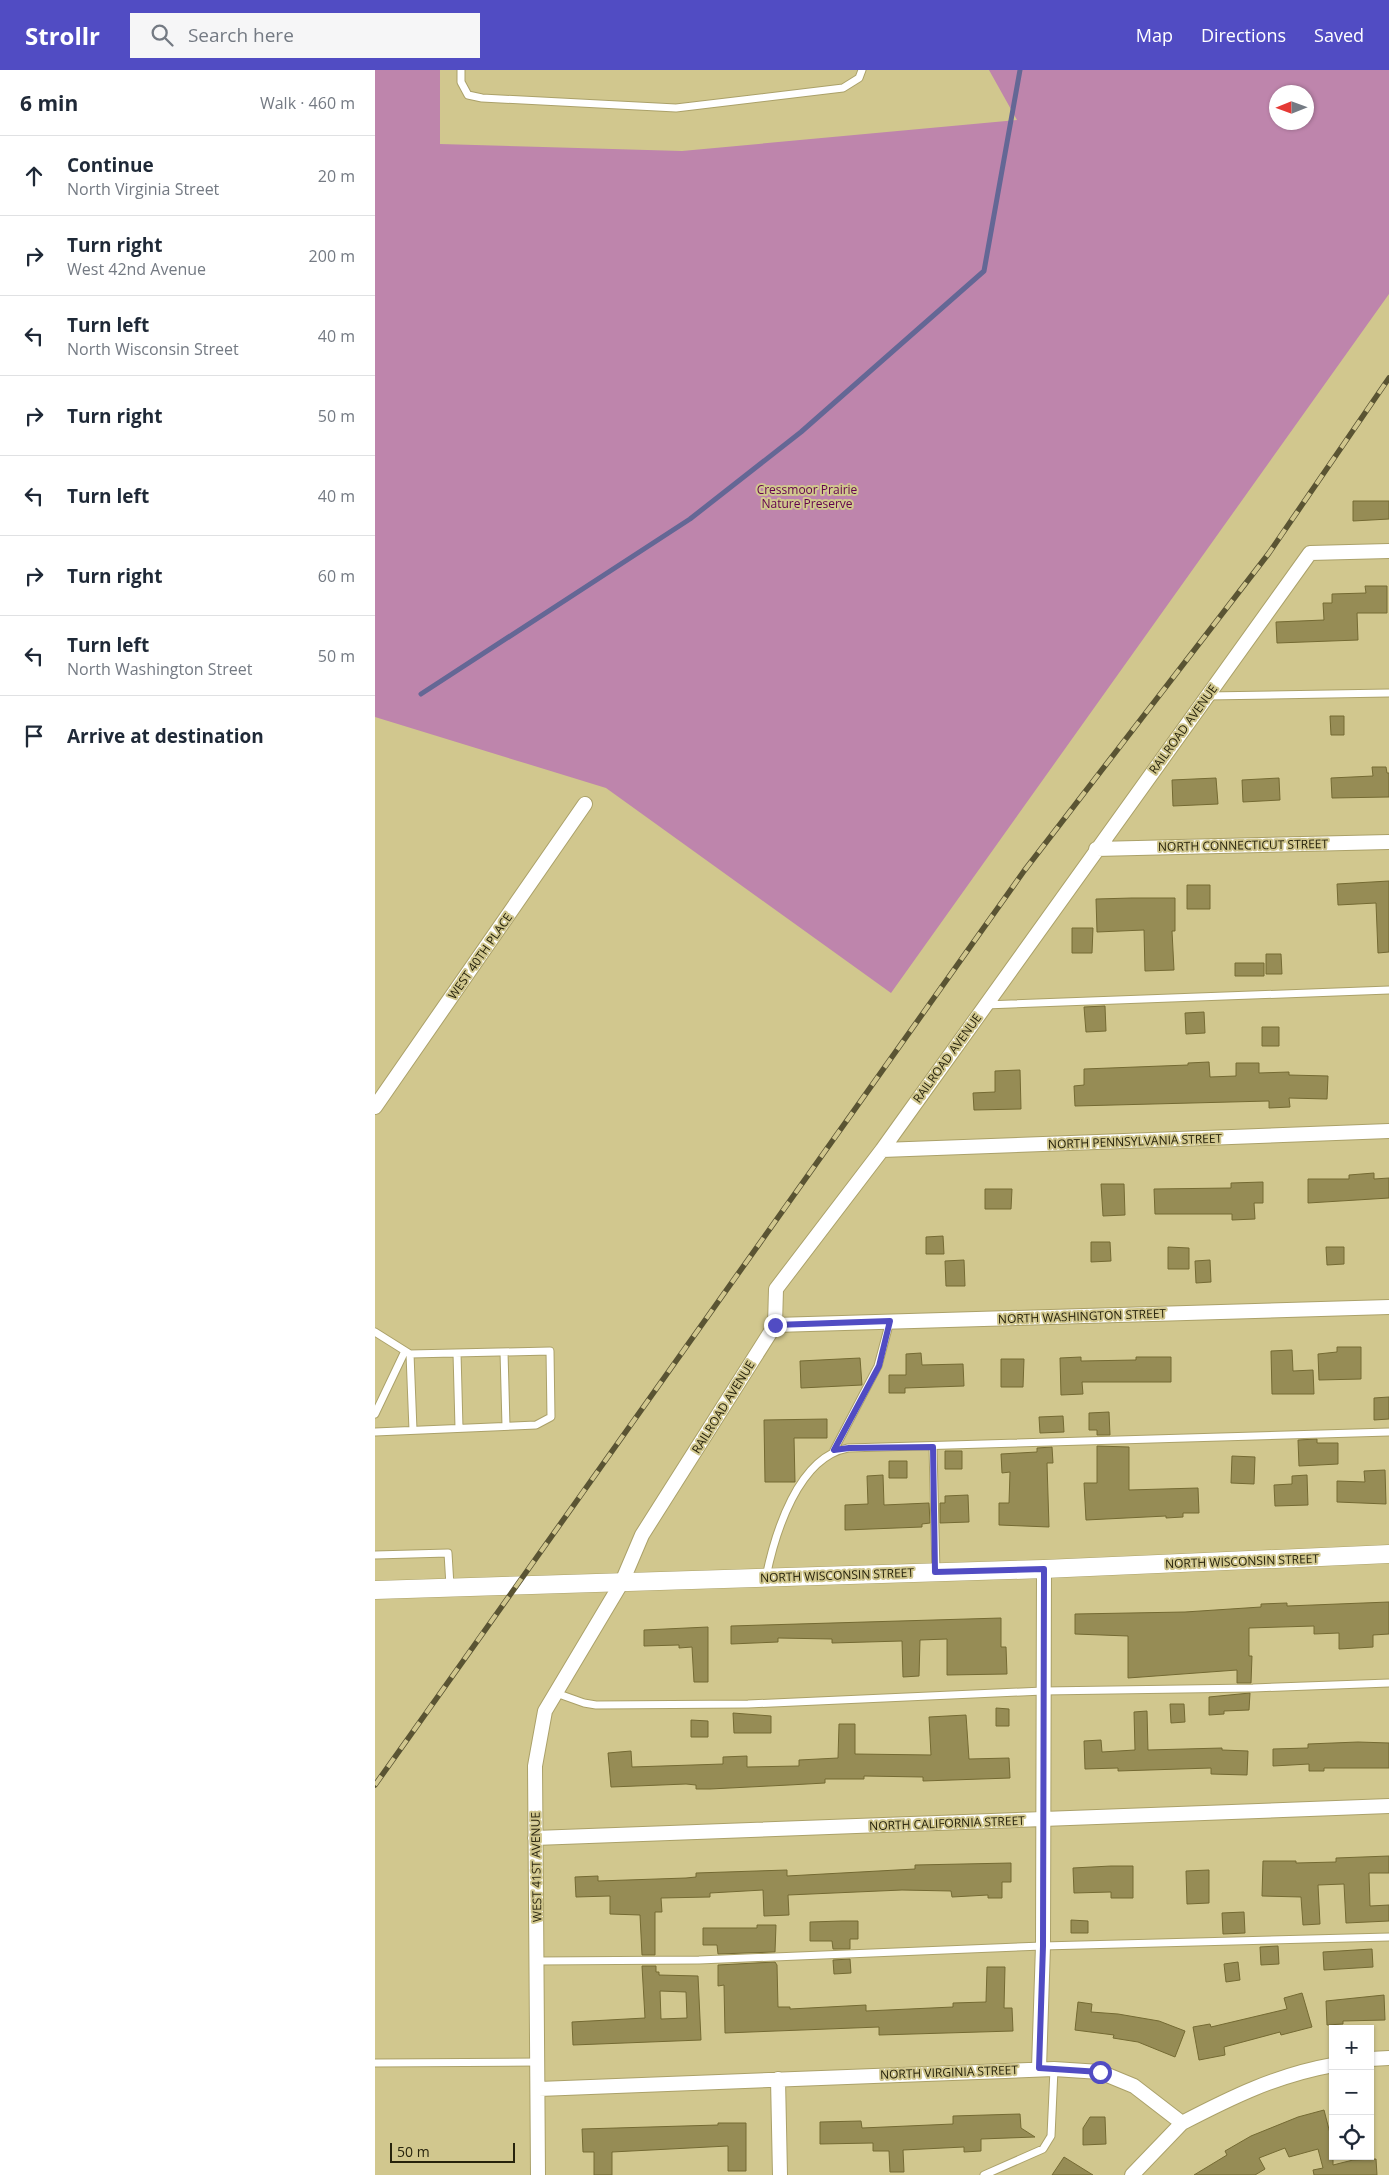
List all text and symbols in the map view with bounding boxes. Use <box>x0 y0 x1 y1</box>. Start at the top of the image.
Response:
search box <box>130 13 480 58</box>
text: Strollr <box>25 19 100 52</box>
icon: search <box>148 21 176 49</box>
text: Search here <box>188 22 294 48</box>
text: Map <box>1136 23 1173 47</box>
text: Directions <box>1201 23 1286 47</box>
text: Saved <box>1314 23 1364 47</box>
north arrow <box>1269 85 1314 130</box>
text: 6 min <box>20 89 78 117</box>
text: Walk · 460 m <box>260 92 355 114</box>
text: Continue <box>67 152 154 178</box>
icon: ahead <box>20 162 48 190</box>
text: 20 m <box>318 165 355 187</box>
text: North Virginia Street <box>67 178 219 200</box>
text: Turn right <box>67 232 162 258</box>
icon: right <box>20 242 48 270</box>
text: 200 m <box>309 245 355 267</box>
text: West 42nd Avenue <box>67 258 206 280</box>
text: Turn left <box>67 312 149 338</box>
icon: left <box>20 322 48 350</box>
text: 40 m <box>318 325 355 347</box>
text: North Wisconsin Street <box>67 338 239 360</box>
icon: right <box>20 402 48 430</box>
text: Turn right <box>67 403 162 429</box>
text: 50 m <box>318 405 355 427</box>
park label: Cressmoor Prairie Nature Preserve <box>757 481 858 512</box>
icon: left <box>20 482 48 510</box>
text: Turn left <box>67 483 149 509</box>
text: 40 m <box>318 485 355 507</box>
icon: right <box>20 562 48 590</box>
text: Turn right <box>67 563 162 589</box>
text: 60 m <box>318 565 355 587</box>
text: Turn left <box>67 632 149 658</box>
icon: left <box>20 642 48 670</box>
text: 50 m <box>318 645 355 667</box>
text: North Washington Street <box>67 658 253 680</box>
street label: RAILROAD AVENUE <box>1145 681 1221 777</box>
icon: arrive <box>20 722 48 750</box>
text: Arrive at destination <box>67 723 264 749</box>
street label: NORTH CONNECTICUT STREET <box>1158 835 1329 855</box>
street label: WEST 40TH PLACE <box>444 909 516 1003</box>
street label: RAILROAD AVENUE <box>909 1010 985 1106</box>
street label: NORTH PENNSYLVANIA STREET <box>1048 1129 1223 1153</box>
street label: NORTH WASHINGTON STREET <box>998 1305 1167 1327</box>
route end <box>764 1314 787 1337</box>
street label: RAILROAD AVENUE <box>688 1357 758 1457</box>
street label: NORTH WISCONSIN STREET <box>1165 1550 1320 1572</box>
street label: NORTH WISCONSIN STREET <box>760 1564 915 1586</box>
street label: WEST 41ST AVENUE <box>527 1812 545 1922</box>
street label: NORTH CALIFORNIA STREET <box>869 1812 1025 1834</box>
map controls <box>1329 2025 1374 2160</box>
button: + <box>1329 2025 1374 2070</box>
street label: NORTH VIRGINIA STREET <box>880 2061 1019 2083</box>
route start <box>1089 2061 1112 2084</box>
button: − <box>1329 2070 1374 2115</box>
button: locate <box>1329 2115 1374 2160</box>
scale bar <box>390 2140 515 2163</box>
text: 50 m <box>397 2142 430 2161</box>

